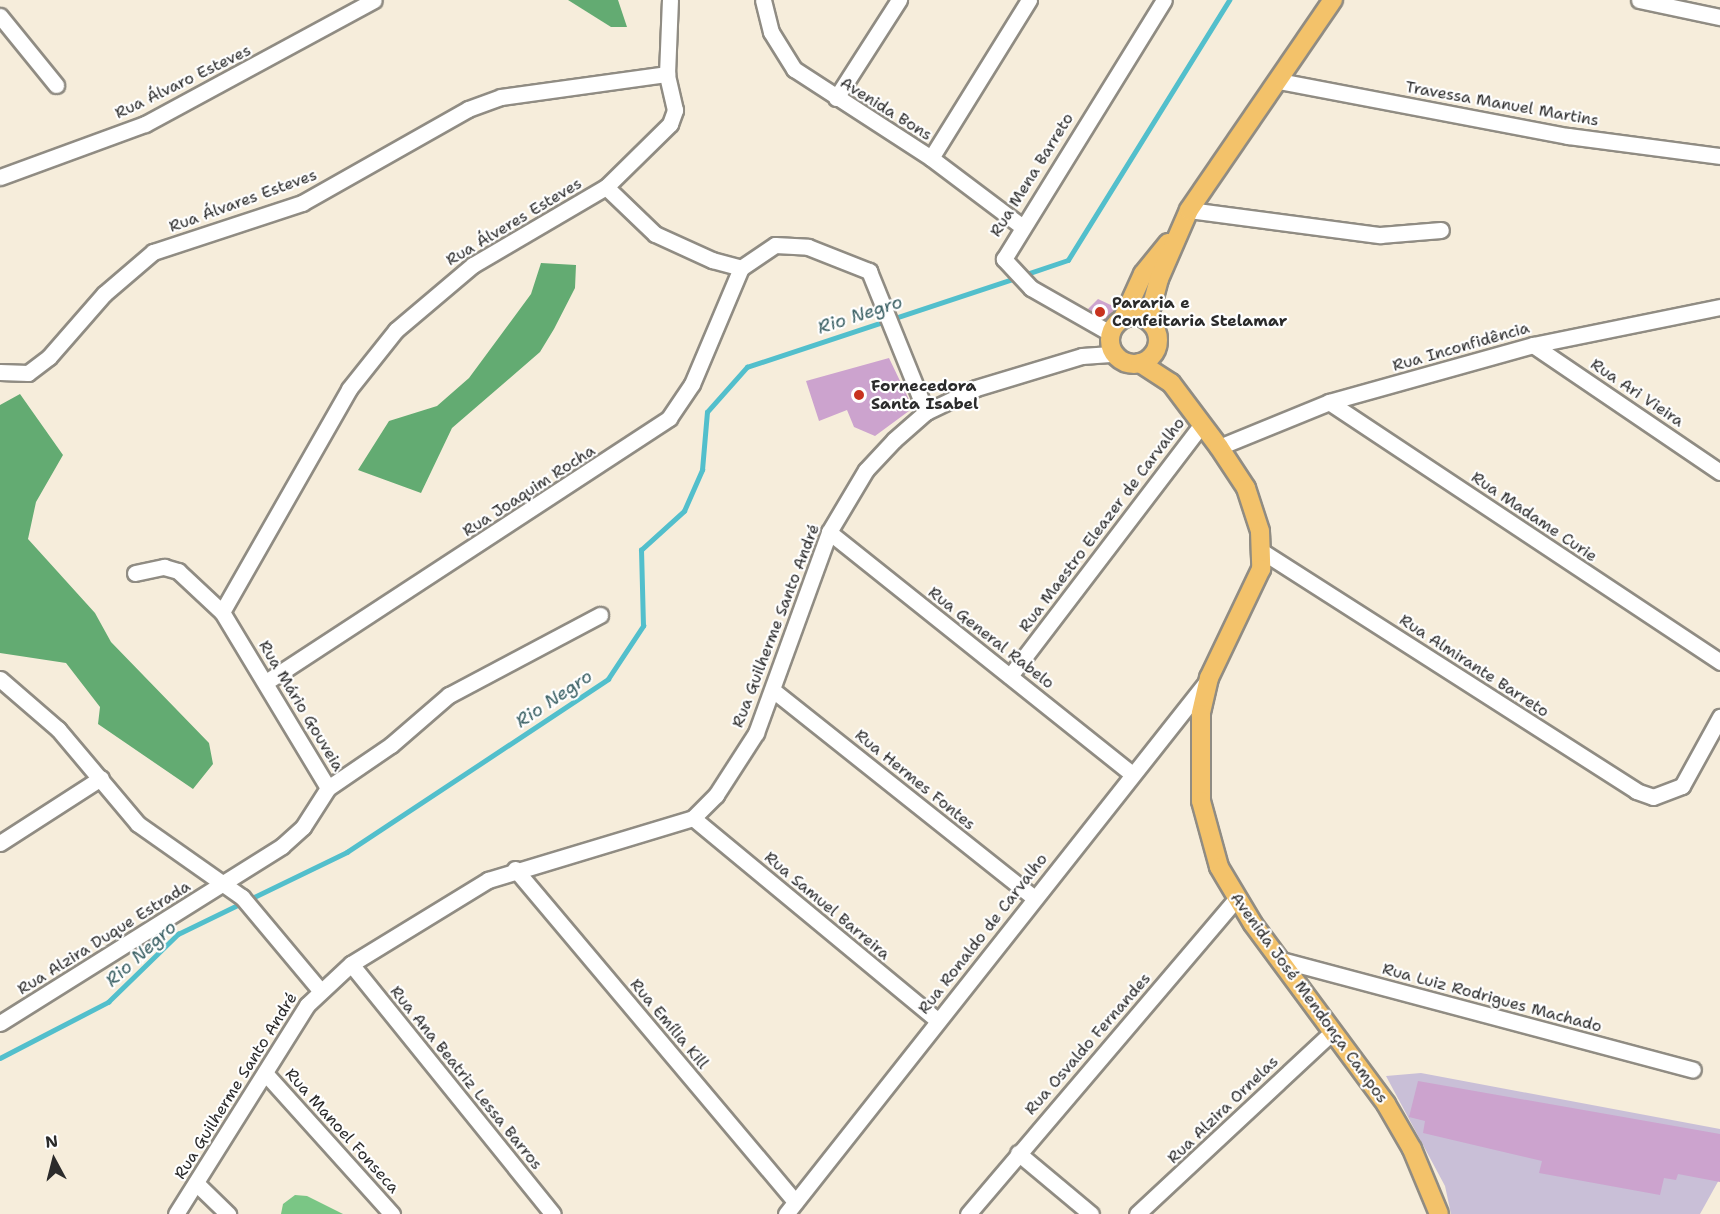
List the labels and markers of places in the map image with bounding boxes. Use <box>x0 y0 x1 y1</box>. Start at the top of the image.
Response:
place label: Pararia e Confeitaria Stelamar <box>1112 293 1287 331</box>
marker: Pararia e Confeitaria Stelamar <box>1093 305 1107 319</box>
place label: Fornecedora Santa Isabel <box>871 376 979 414</box>
marker: Fornecedora Santa Isabel <box>852 388 866 402</box>

